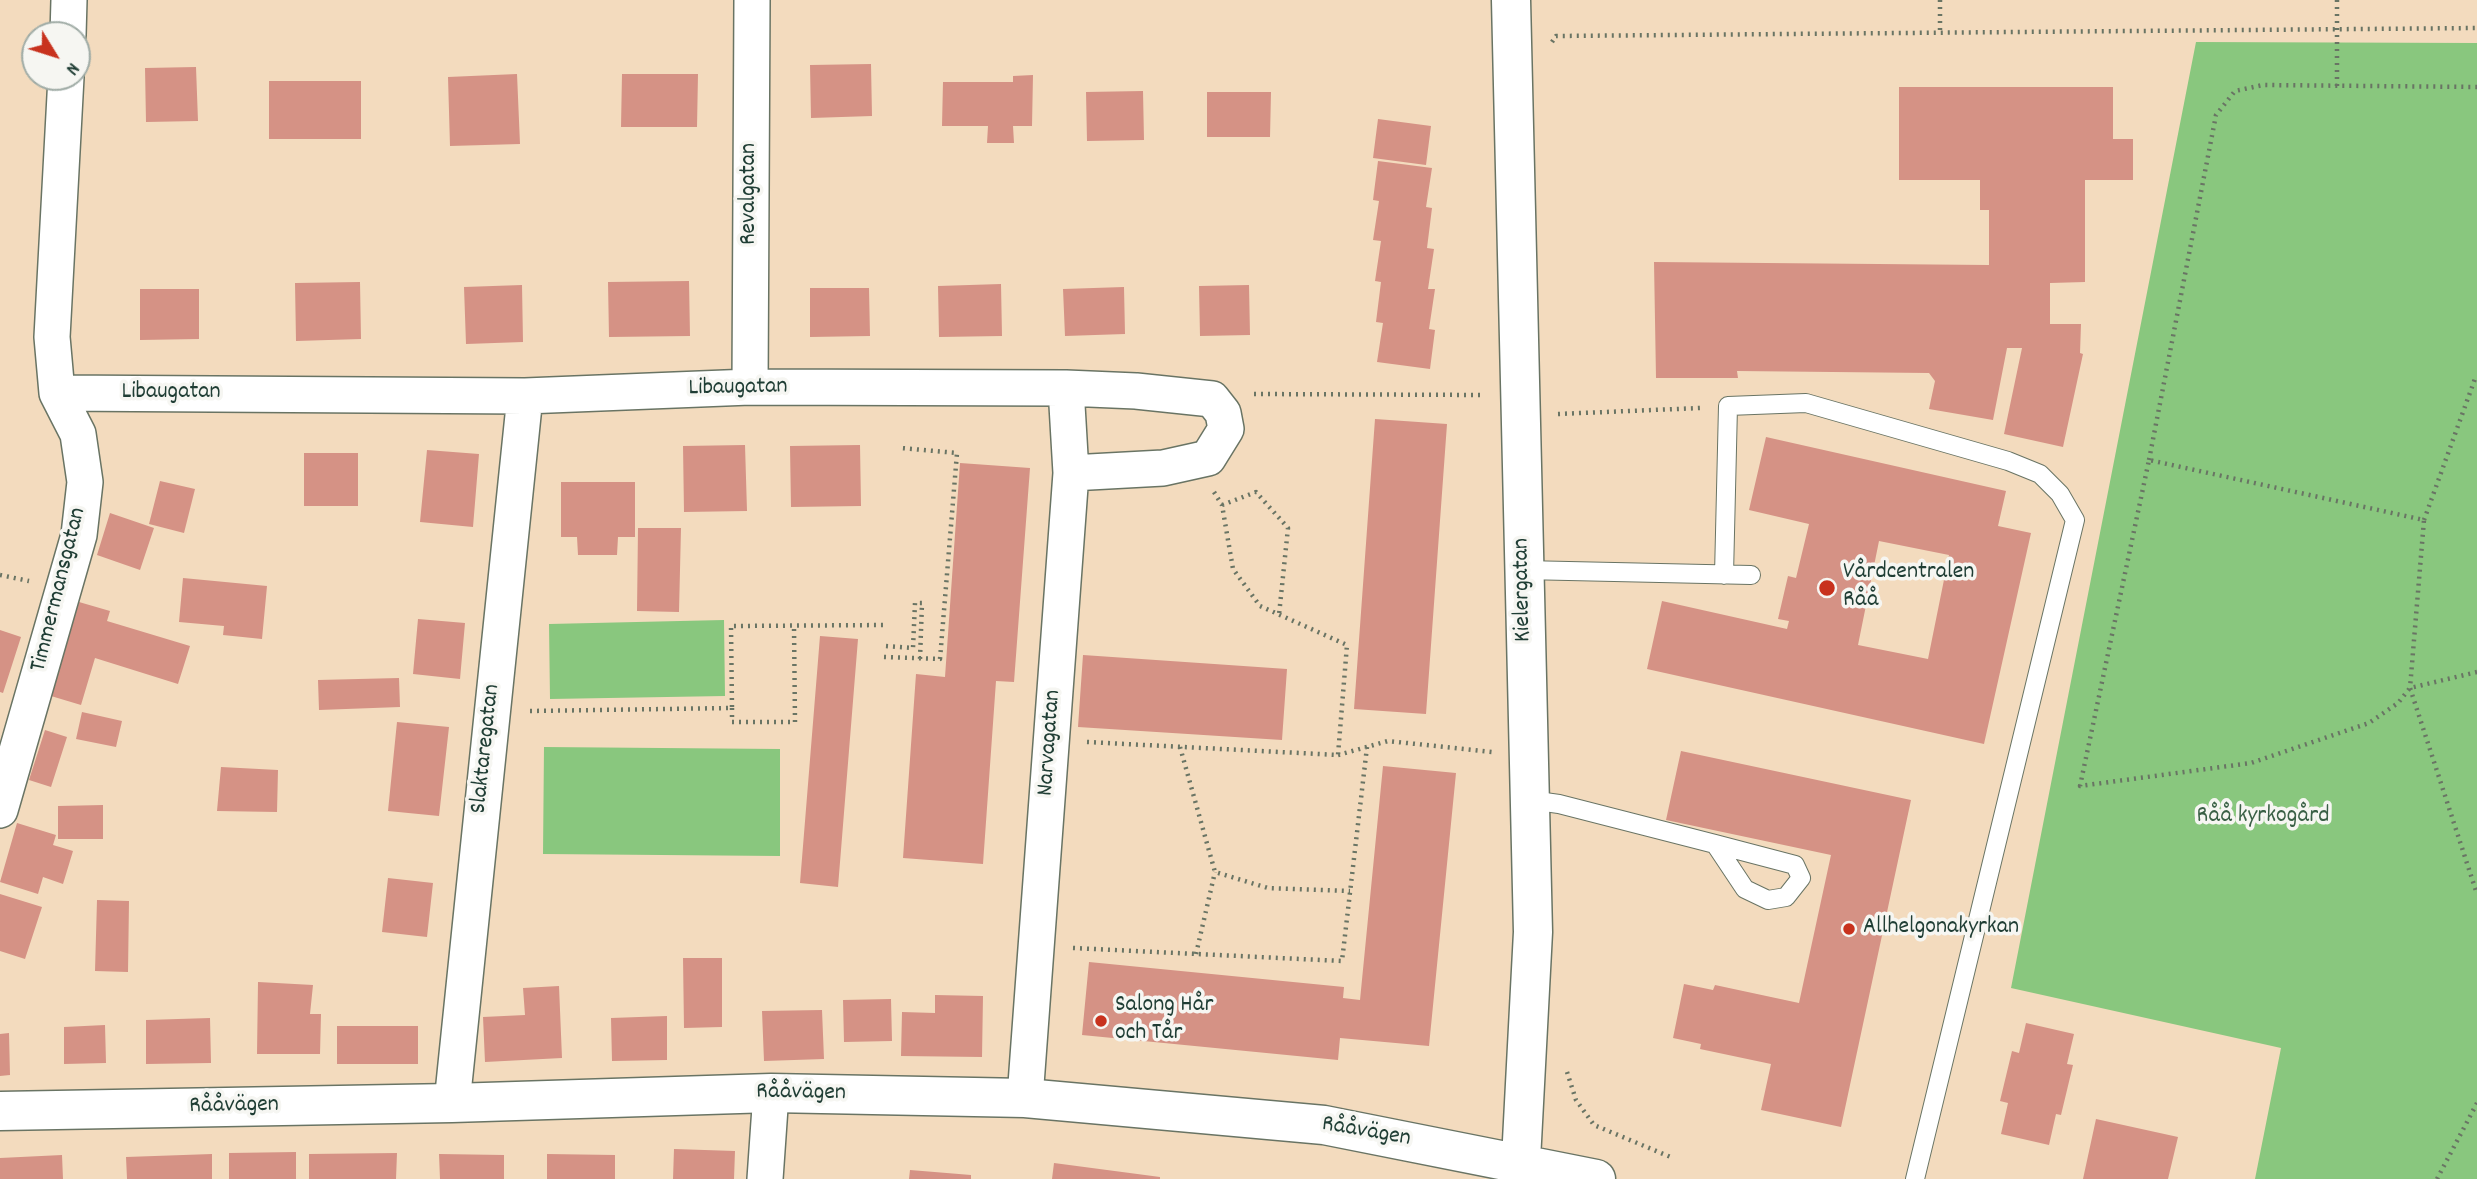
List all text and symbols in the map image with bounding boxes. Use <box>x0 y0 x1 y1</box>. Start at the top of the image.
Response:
north arrow <box>21 21 91 91</box>
text: N <box>58 56 85 80</box>
street label: Revalgatan <box>737 143 765 245</box>
street label: Libaugatan <box>688 374 788 404</box>
street label: Libaugatan <box>121 380 221 408</box>
street label: Timmermansgatan <box>26 505 94 675</box>
street label: Kielergatan <box>1509 538 1539 642</box>
place label: Vårdcentralen Råå <box>1843 560 1974 616</box>
marker: Vårdcentralen Råå <box>1817 578 1837 598</box>
street label: Slaktaregatan <box>466 683 508 815</box>
street label: Narvagatan <box>1033 689 1069 797</box>
park label: Råå kyrkogård <box>2197 804 2329 832</box>
place label: Allhelgonakyrkan <box>1863 915 2019 943</box>
marker: Allhelgonakyrkan <box>1841 921 1857 937</box>
place label: Salong Hår och Tår <box>1115 993 1213 1049</box>
marker: Salong Hår och Tår <box>1093 1013 1109 1029</box>
street label: Rååvägen <box>756 1079 846 1109</box>
street label: Rååvägen <box>189 1092 279 1122</box>
street label: Rååvägen <box>1319 1111 1413 1155</box>

